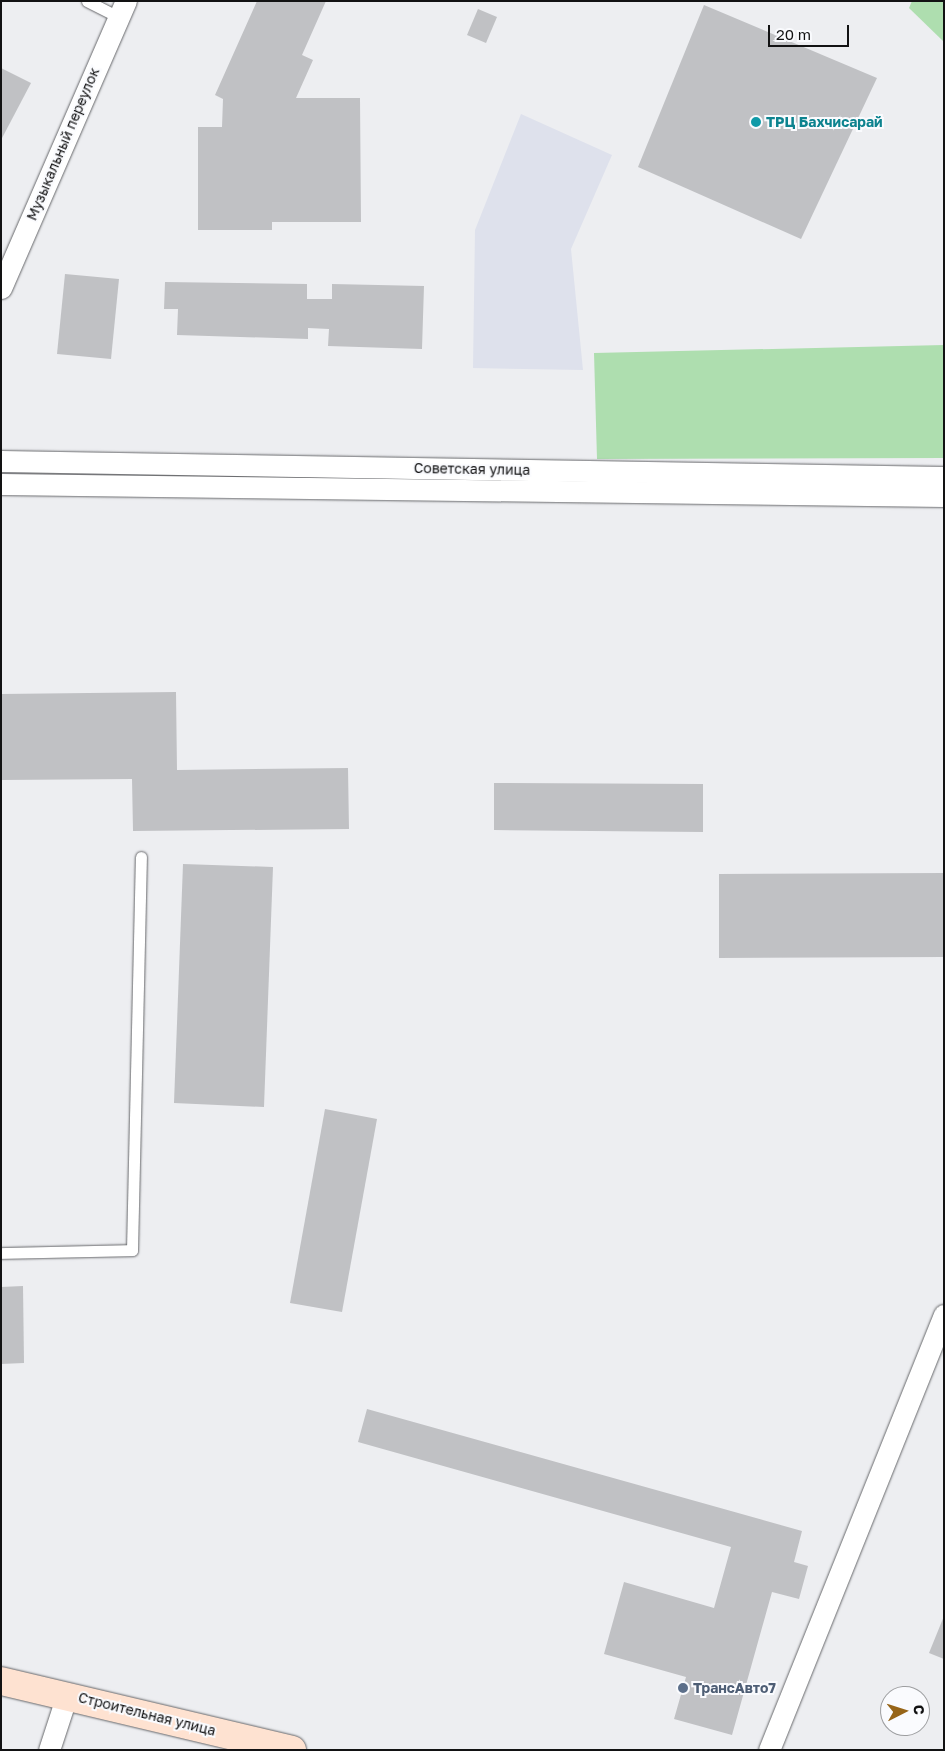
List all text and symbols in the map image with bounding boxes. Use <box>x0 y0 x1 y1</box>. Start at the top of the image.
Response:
scale bar <box>770 15 851 47</box>
text: 20 m <box>776 25 811 43</box>
street label: Музыкальный переулок <box>23 65 103 223</box>
place label: ТРЦ Бахчисарай <box>766 114 883 130</box>
marker: ТРЦ Бахчисарай <box>750 116 762 128</box>
street label: Советская улица <box>414 460 530 478</box>
place label: ТрансАвто7 <box>693 1680 776 1696</box>
marker: ТрансАвто7 <box>677 1682 689 1694</box>
north arrow <box>880 1686 930 1736</box>
street label: Строительная улица <box>77 1689 217 1739</box>
text: С <box>911 1704 928 1715</box>

